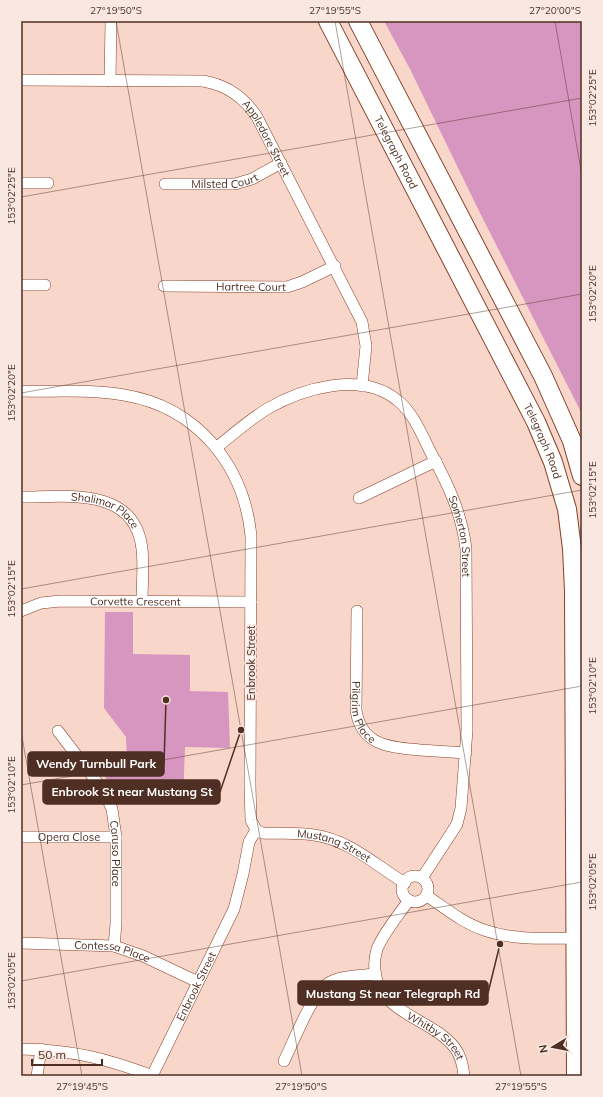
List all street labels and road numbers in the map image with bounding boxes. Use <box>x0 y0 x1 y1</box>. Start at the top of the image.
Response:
street label: Appledore Street <box>239 97 293 179</box>
street label: Telegraph Road <box>371 113 421 191</box>
street label: Milsted Court <box>191 170 261 191</box>
street label: Hartree Court <box>216 279 286 294</box>
street label: Telegraph Road <box>521 401 565 480</box>
street label: Shalimar Place <box>71 489 142 531</box>
street label: Somerton Street <box>445 493 473 577</box>
street label: Corvette Crescent <box>90 594 181 609</box>
street label: Enbrook Street <box>244 625 258 700</box>
street label: Pilgrim Place <box>349 681 379 746</box>
street label: Caruso Place <box>107 819 123 887</box>
street label: Mustang Street <box>297 826 374 865</box>
street label: Opera Close <box>38 830 100 844</box>
street label: Contessa Place <box>74 938 152 965</box>
street label: Enbrook Street <box>173 949 219 1023</box>
street label: Whitby Street <box>404 1008 467 1062</box>

